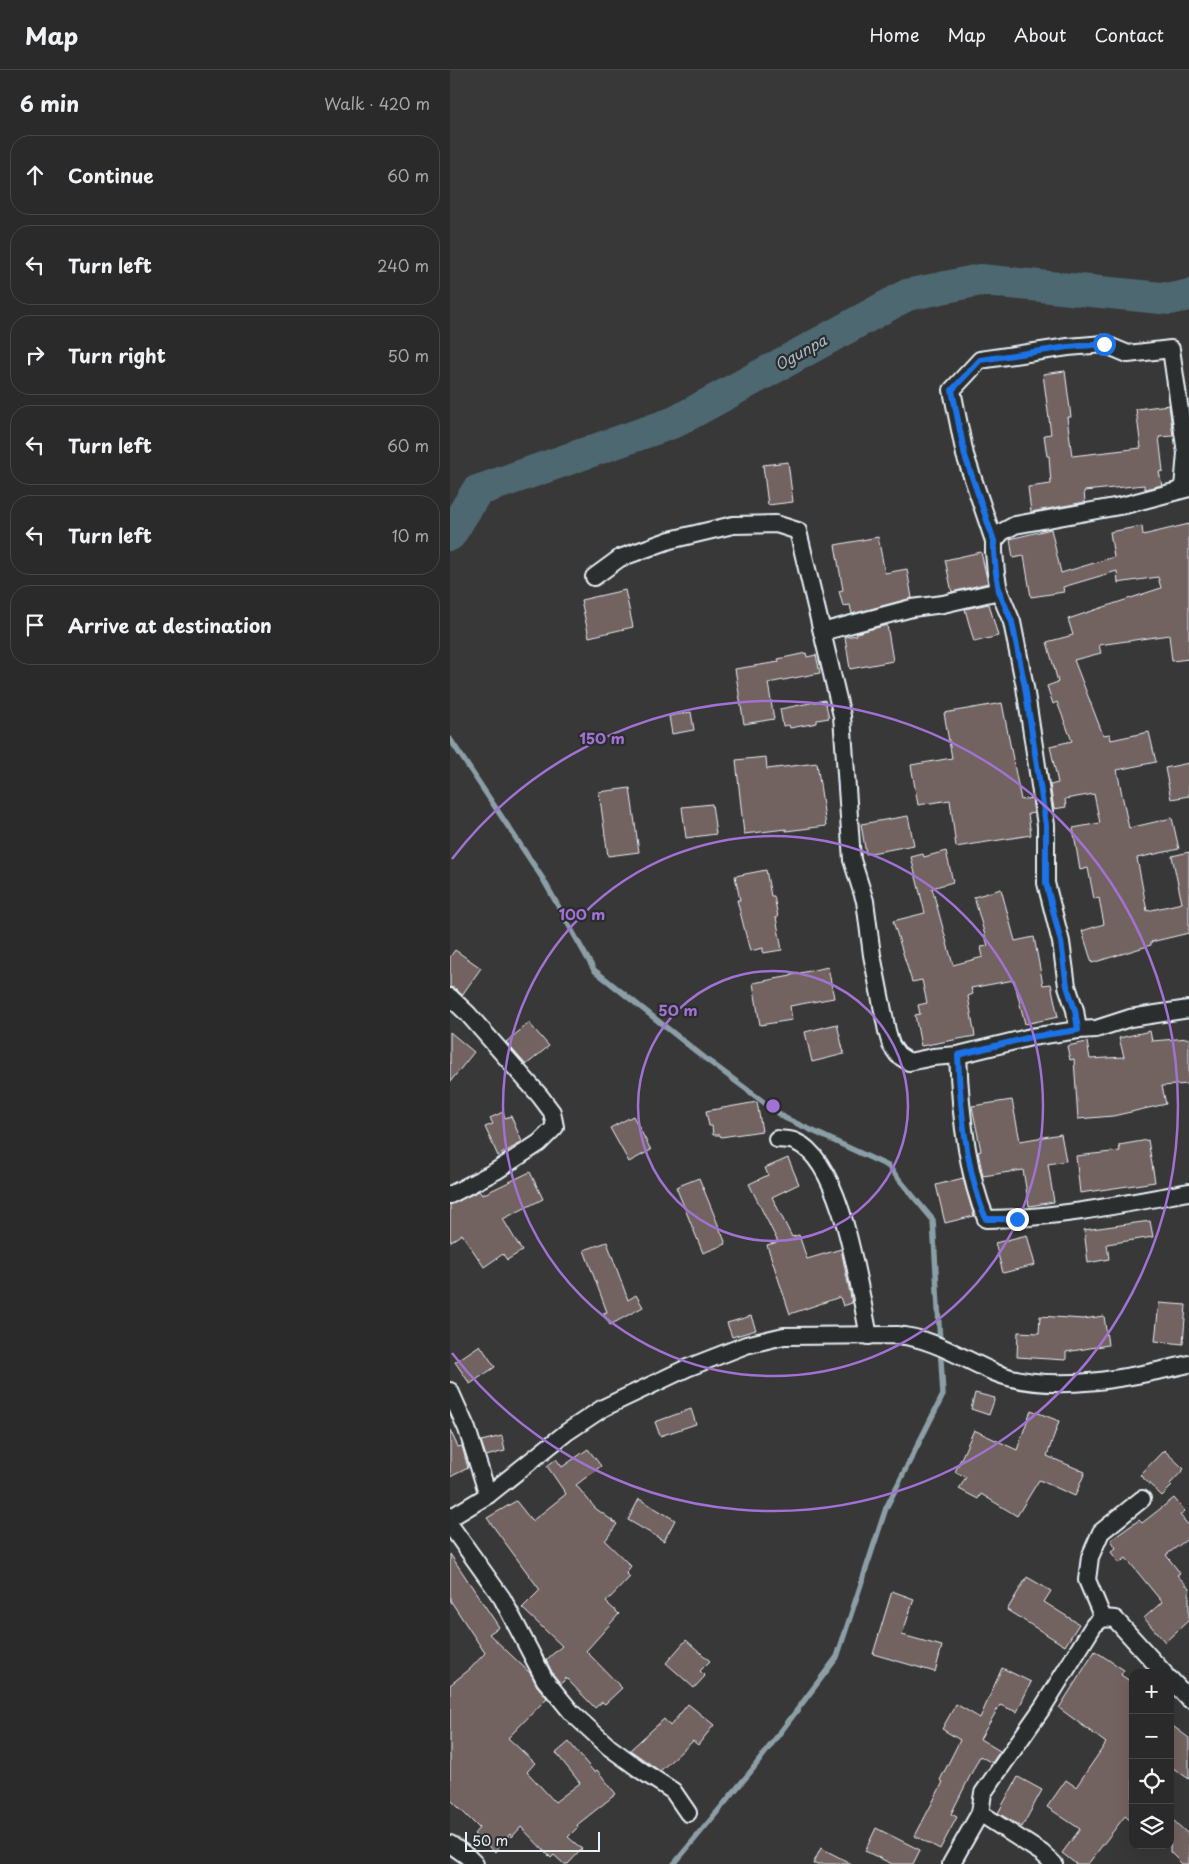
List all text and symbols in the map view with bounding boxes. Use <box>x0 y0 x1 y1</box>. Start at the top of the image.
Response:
text: Map <box>25 17 78 53</box>
text: Home <box>869 21 919 48</box>
text: Map <box>947 21 986 48</box>
text: About <box>1014 21 1066 48</box>
text: Contact <box>1094 21 1164 48</box>
text: 6 min <box>20 87 79 119</box>
text: Walk · 420 m <box>324 91 430 115</box>
icon: ahead <box>21 161 49 189</box>
text: Continue <box>68 161 154 189</box>
text: 60 m <box>387 163 429 187</box>
icon: left <box>21 251 49 279</box>
text: Turn left <box>68 251 152 279</box>
text: 240 m <box>377 253 429 277</box>
water label: Ogunpa <box>770 328 831 375</box>
route start <box>1093 333 1116 356</box>
icon: right <box>21 341 49 369</box>
text: Turn right <box>68 341 166 369</box>
text: 50 m <box>388 343 429 367</box>
icon: left <box>21 431 49 459</box>
text: Turn left <box>68 431 152 459</box>
text: 60 m <box>387 433 429 457</box>
icon: left <box>21 521 49 549</box>
text: Turn left <box>68 521 152 549</box>
text: 10 m <box>392 523 429 547</box>
icon: arrive <box>21 611 49 639</box>
text: Arrive at destination <box>68 611 272 639</box>
text: 150 m <box>579 726 625 749</box>
text: 100 m <box>559 902 605 925</box>
text: 50 m <box>659 998 697 1021</box>
centre of rings <box>764 1097 782 1115</box>
route end <box>1006 1208 1029 1231</box>
map controls <box>1129 1669 1174 1849</box>
button: + <box>1129 1669 1174 1714</box>
button: − <box>1129 1714 1174 1759</box>
button: locate <box>1129 1759 1174 1804</box>
button: layers <box>1129 1804 1174 1849</box>
scale bar <box>465 1829 600 1852</box>
text: 50 m <box>472 1830 508 1851</box>

